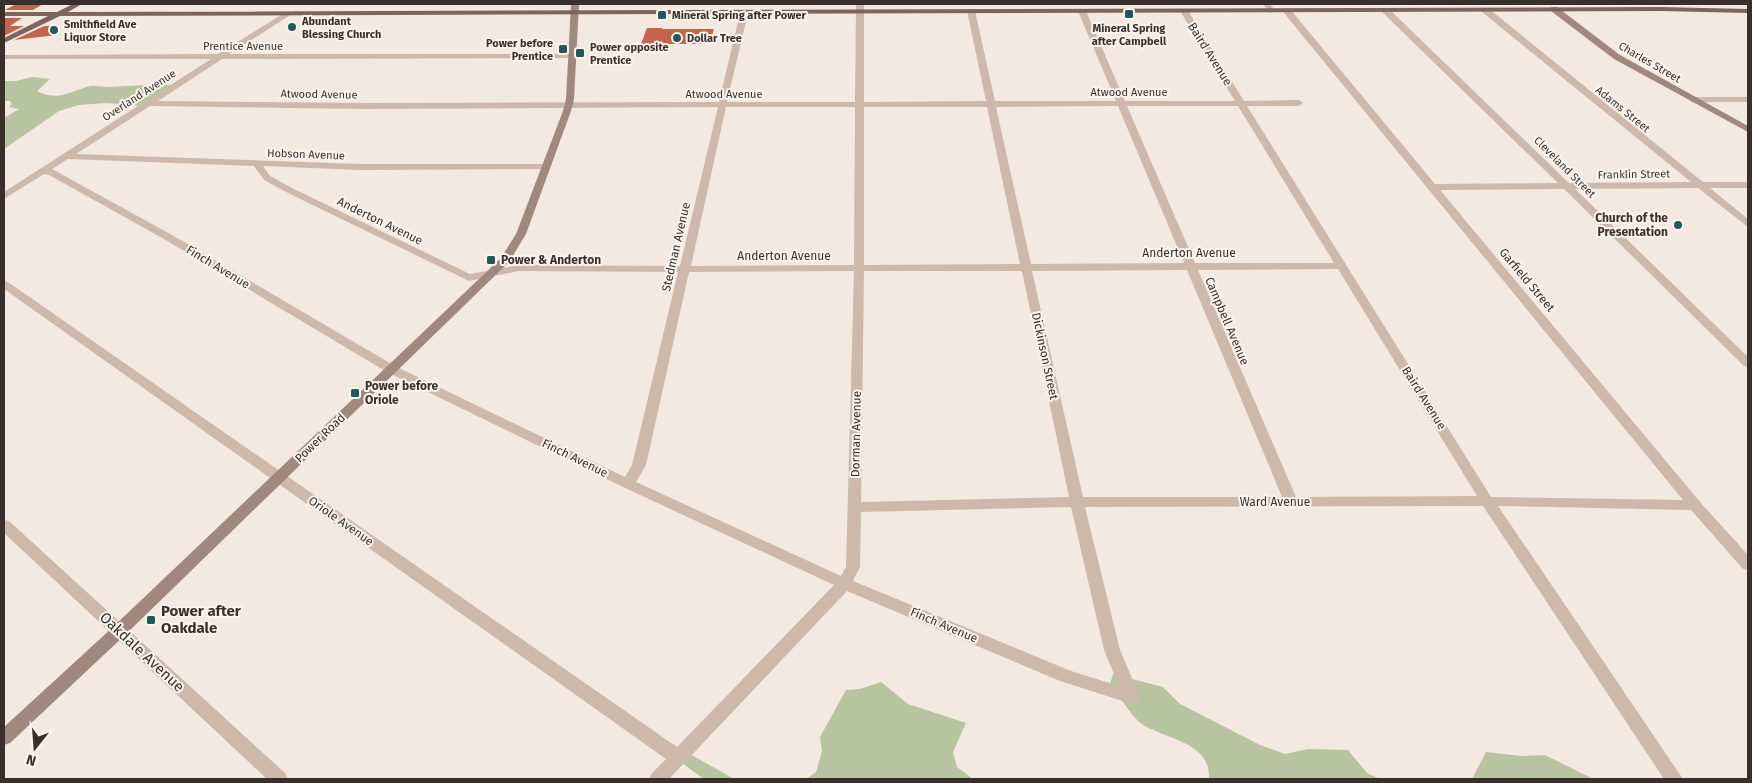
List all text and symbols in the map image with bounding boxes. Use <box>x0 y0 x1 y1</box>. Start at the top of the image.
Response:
marker: Mineral Spring after Campbell <box>1123 8 1135 20</box>
marker: Mineral Spring after Power <box>656 9 668 21</box>
place label: Mineral Spring after Power <box>672 9 806 22</box>
place label: Abundant Blessing Church <box>301 15 381 41</box>
place label: Smithfield Ave Liquor Store <box>64 18 136 44</box>
street label: Baird Avenue <box>1185 20 1235 88</box>
marker: Abundant Blessing Church <box>286 21 298 33</box>
place label: Mineral Spring after Campbell <box>1092 22 1167 48</box>
marker: Smithfield Ave Liquor Store <box>48 24 60 36</box>
marker: Dollar Tree <box>671 32 683 44</box>
place label: Dollar Tree <box>687 32 742 45</box>
place label: Power before Prentice <box>486 37 553 63</box>
street label: Charles Street <box>1616 39 1683 86</box>
street label: Prentice Avenue <box>203 40 283 53</box>
place label: Power opposite Prentice <box>590 41 669 67</box>
marker: Power before Prentice <box>557 43 569 55</box>
marker: Power opposite Prentice <box>574 47 586 59</box>
street label: Overland Avenue <box>100 67 178 124</box>
street label: Adams Street <box>1593 84 1653 135</box>
street label: Atwood Avenue <box>1090 86 1168 99</box>
street label: Atwood Avenue <box>280 87 358 102</box>
street label: Atwood Avenue <box>685 88 763 101</box>
street label: Cleveland Street <box>1531 134 1598 201</box>
street label: Hobson Avenue <box>267 147 345 162</box>
street label: Franklin Street <box>1598 167 1670 182</box>
street label: Anderton Avenue <box>335 194 425 248</box>
street label: Stedman Avenue <box>659 201 693 293</box>
place label: Church of the Presentation <box>1595 211 1668 239</box>
marker: Church of the Presentation <box>1672 219 1684 231</box>
street label: Finch Avenue <box>184 243 252 291</box>
street label: Garfield Street <box>1496 245 1558 315</box>
street label: Anderton Avenue <box>1142 246 1236 260</box>
street label: Anderton Avenue <box>737 249 831 263</box>
place label: Power & Anderton <box>501 253 601 267</box>
marker: Power & Anderton <box>485 254 497 266</box>
street label: Campbell Avenue <box>1202 275 1252 367</box>
street label: Dickinson Street <box>1029 311 1061 402</box>
street label: Baird Avenue <box>1399 364 1449 432</box>
place label: Power before Oriole <box>365 379 439 407</box>
marker: Power before Oriole <box>349 387 361 399</box>
street label: Dorman Avenue <box>848 391 864 477</box>
street label: Power Road <box>292 411 348 465</box>
street label: Finch Avenue <box>540 436 610 480</box>
street label: Oriole Avenue <box>306 493 376 549</box>
street label: Ward Avenue <box>1240 495 1310 509</box>
place label: Power after Oakdale <box>161 602 242 637</box>
street label: Finch Avenue <box>908 605 980 645</box>
street label: Oakdale Avenue <box>96 608 188 696</box>
marker: Power after Oakdale <box>145 614 157 626</box>
north arrow <box>10 723 60 773</box>
text: N <box>24 750 38 769</box>

